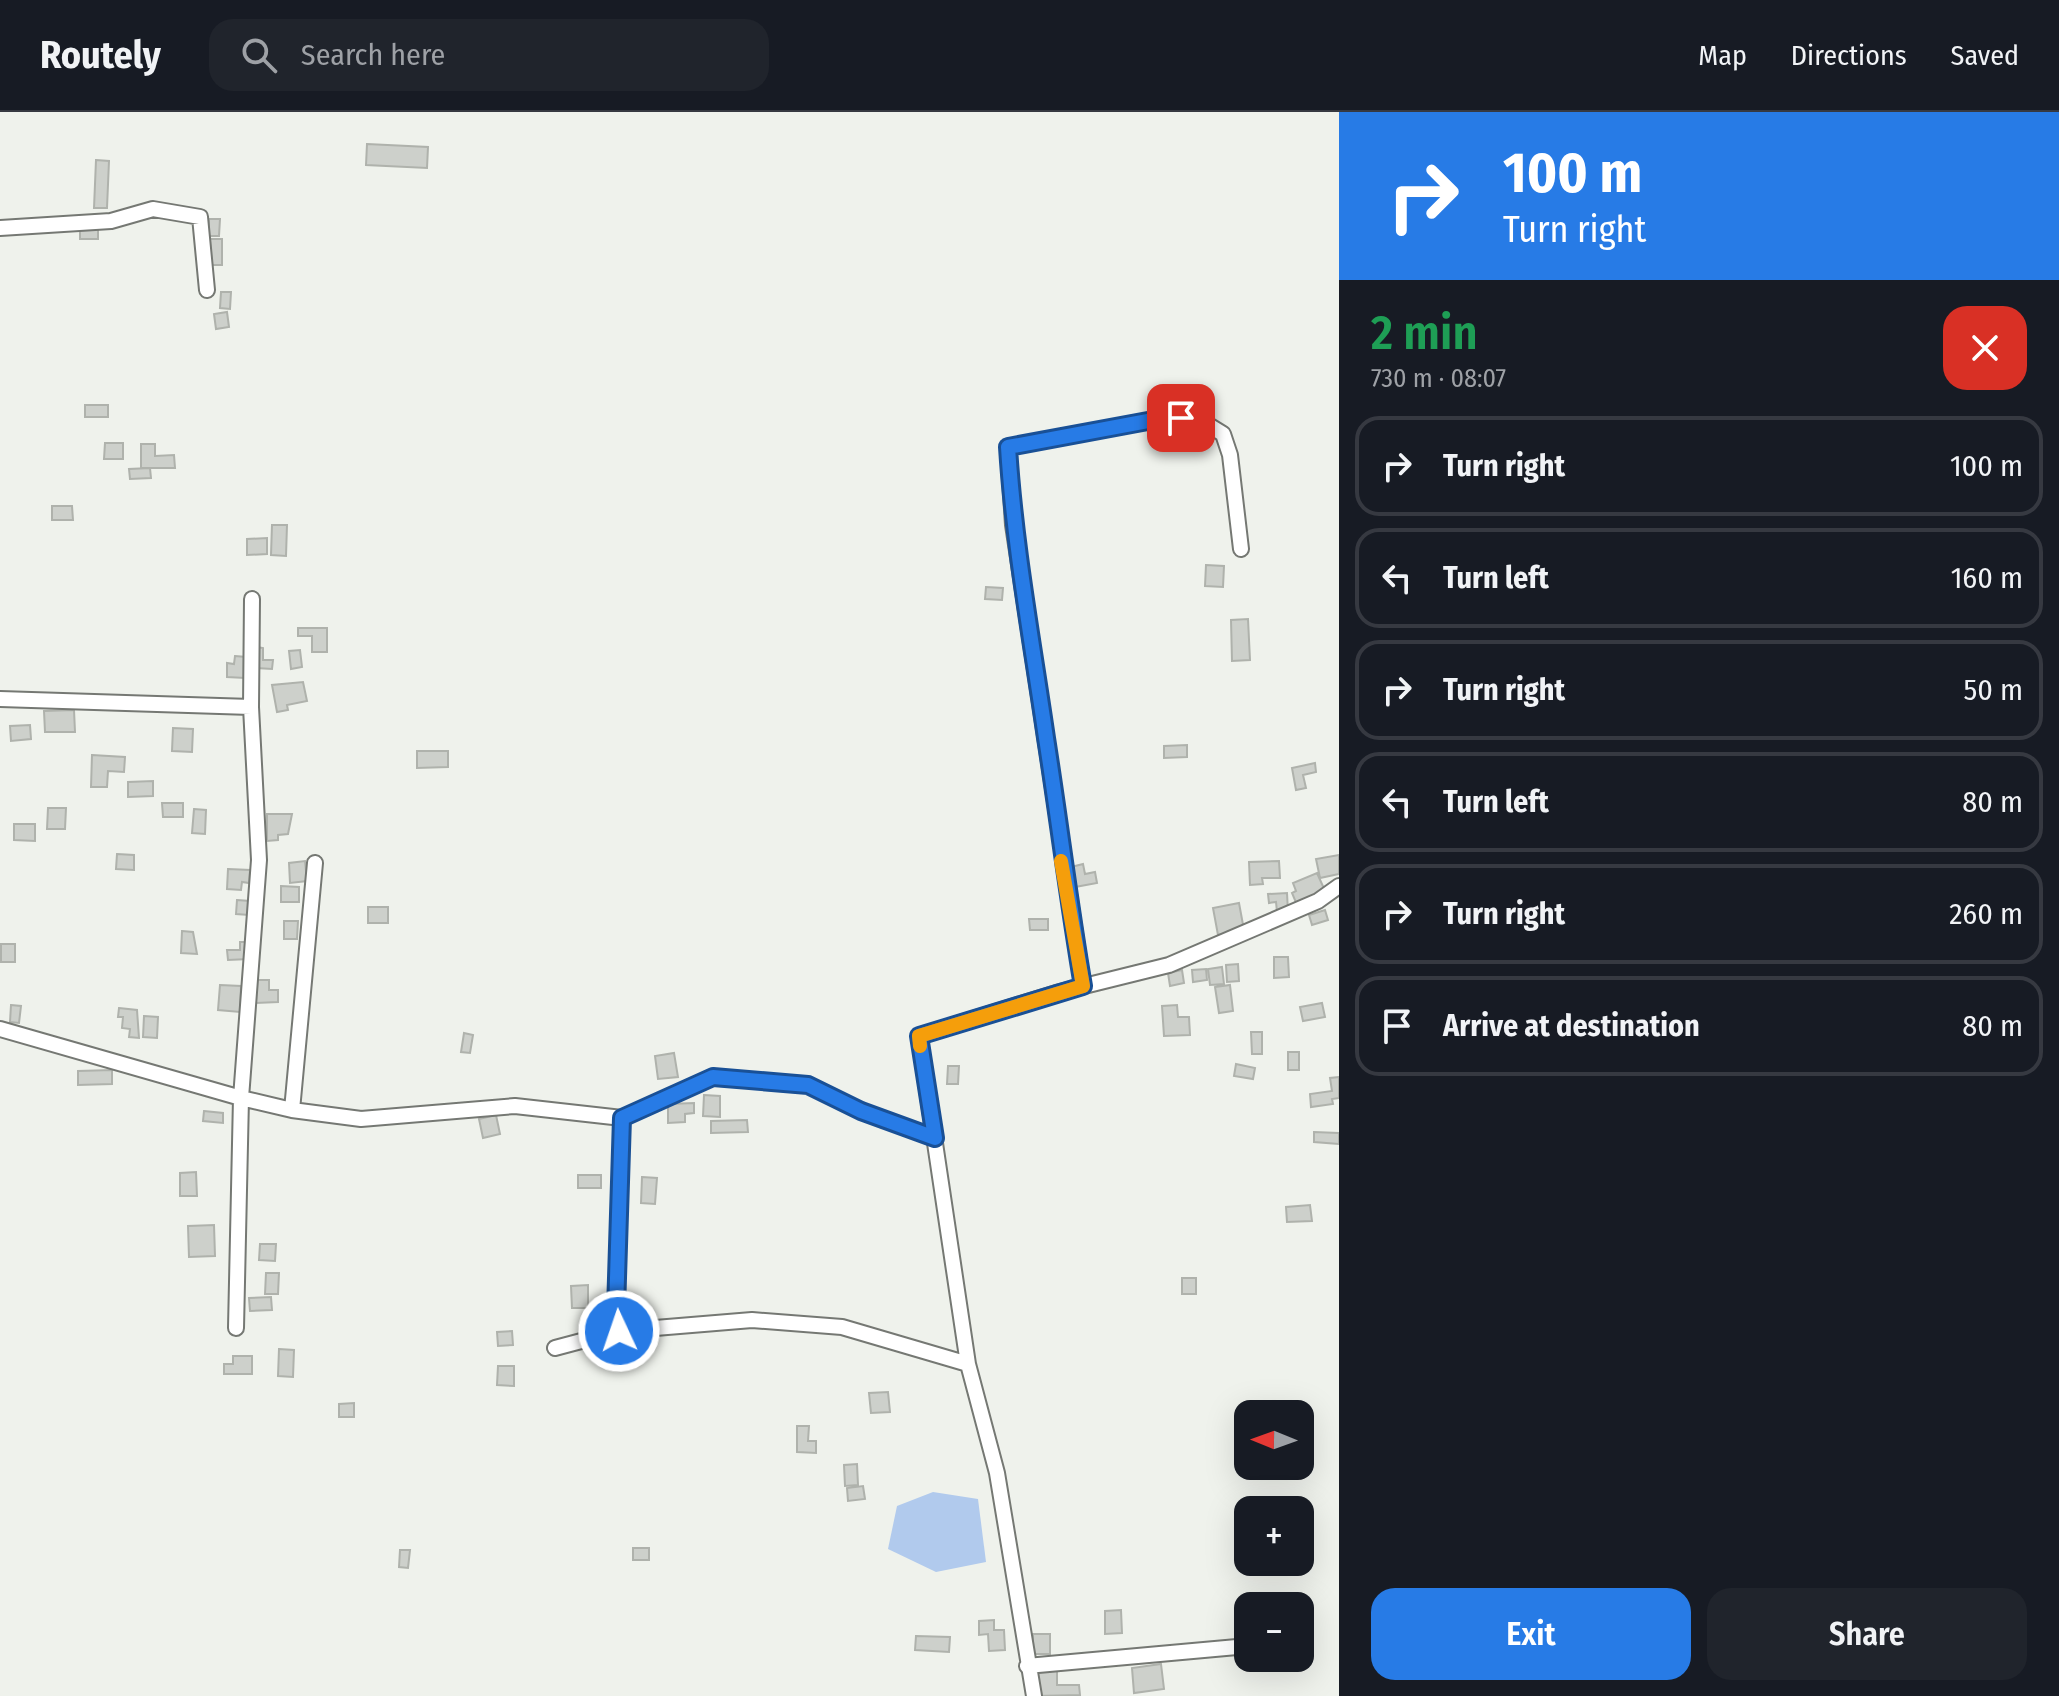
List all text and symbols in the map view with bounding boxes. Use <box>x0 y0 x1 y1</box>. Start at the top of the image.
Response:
search box <box>209 19 769 91</box>
text: Routely <box>40 32 161 78</box>
icon: search <box>237 33 281 77</box>
text: Search here <box>301 37 445 73</box>
text: Map <box>1698 39 1747 72</box>
text: Directions <box>1791 39 1907 72</box>
text: Saved <box>1951 39 2019 72</box>
text: 100 m <box>1503 140 1642 207</box>
icon: right <box>1371 144 1475 248</box>
text: Turn right <box>1503 208 1646 252</box>
text: 2 min <box>1371 304 1478 362</box>
button: close <box>1943 306 2027 390</box>
text: 730 m · 08:07 <box>1371 363 1506 394</box>
pin <box>1147 384 1215 452</box>
icon: arrive <box>1159 396 1203 440</box>
icon: right <box>1375 444 1419 488</box>
text: Turn right <box>1443 448 1565 484</box>
text: 100 m <box>1950 448 2023 484</box>
icon: left <box>1375 556 1419 600</box>
text: Turn left <box>1443 560 1549 596</box>
text: 160 m <box>1951 560 2023 596</box>
icon: right <box>1375 668 1419 712</box>
text: Turn right <box>1443 672 1565 708</box>
text: 50 m <box>1963 672 2023 708</box>
icon: left <box>1375 780 1419 824</box>
text: Turn left <box>1443 784 1549 820</box>
text: 80 m <box>1962 784 2023 820</box>
icon: right <box>1375 892 1419 936</box>
text: Turn right <box>1443 896 1565 932</box>
text: 260 m <box>1949 896 2023 932</box>
icon: arrive <box>1375 1004 1419 1048</box>
text: Arrive at destination <box>1443 1008 1700 1044</box>
text: 80 m <box>1962 1008 2023 1044</box>
position arrow <box>577 1289 661 1373</box>
north arrow <box>1234 1400 1314 1480</box>
map controls <box>1234 1400 1314 1672</box>
button: + <box>1234 1496 1314 1576</box>
button: Exit <box>1371 1588 1691 1680</box>
button: Share <box>1707 1588 2027 1680</box>
button: − <box>1234 1592 1314 1672</box>

